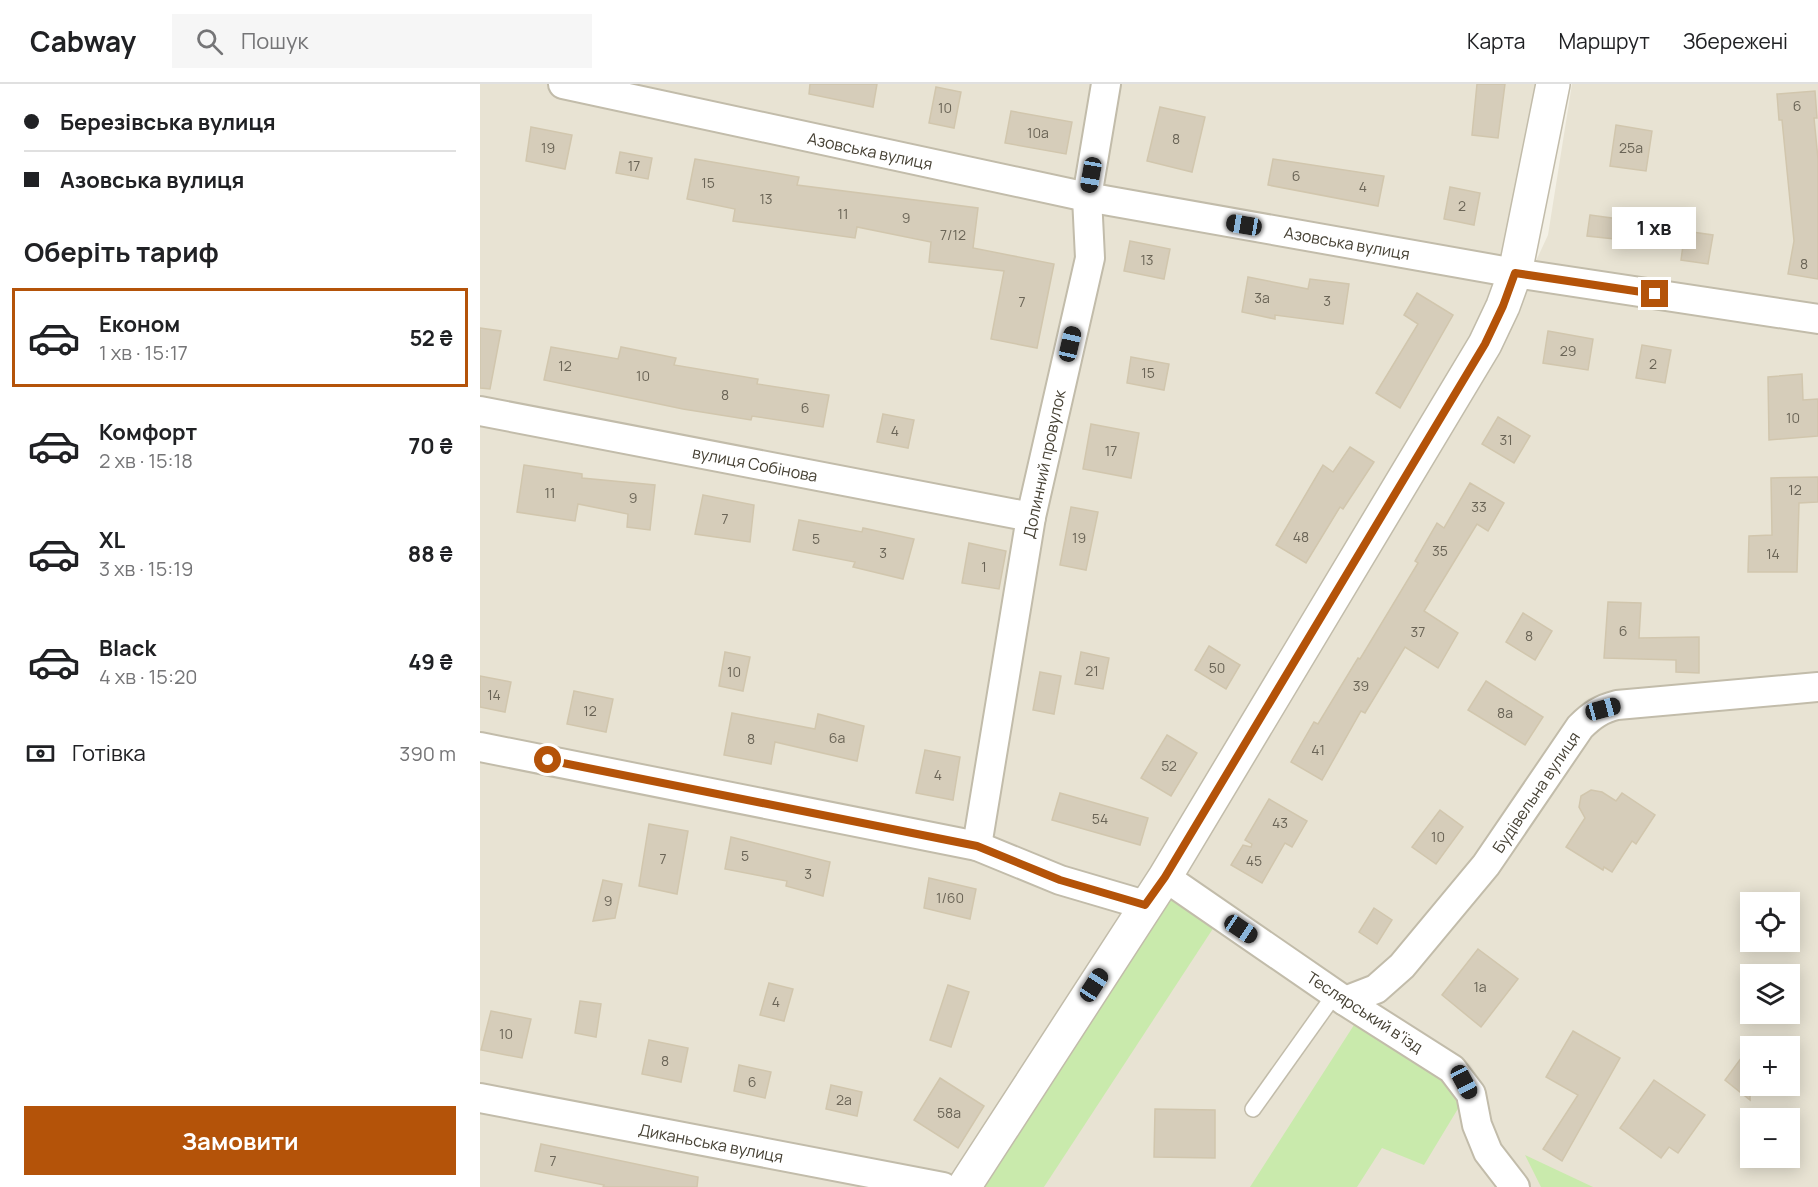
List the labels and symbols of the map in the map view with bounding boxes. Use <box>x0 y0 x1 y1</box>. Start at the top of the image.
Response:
house number: 6 <box>1793 96 1801 115</box>
house number: 10 <box>938 98 952 117</box>
house number: 10а <box>1027 123 1049 142</box>
street label: Азовська вулиця <box>805 127 935 175</box>
house number: 8 <box>1172 129 1180 148</box>
house number: 19 <box>541 138 555 157</box>
house number: 25а <box>1619 138 1643 157</box>
house number: 17 <box>628 156 640 175</box>
car <box>1079 156 1103 194</box>
house number: 6 <box>1292 166 1300 185</box>
house number: 15 <box>701 173 715 192</box>
house number: 4 <box>1359 177 1367 196</box>
house number: 13 <box>759 189 773 208</box>
house number: 2 <box>1458 196 1466 215</box>
house number: 11 <box>838 204 848 223</box>
callout: 1 хв <box>1613 207 1697 249</box>
house number: 9 <box>902 208 910 227</box>
car <box>1225 213 1263 237</box>
street label: Азовська вулиця <box>1282 221 1412 265</box>
house number: 7/12 <box>940 225 966 244</box>
house number: 13 <box>1140 250 1154 269</box>
house number: 8 <box>1800 254 1808 273</box>
route end <box>1641 280 1668 307</box>
house number: 3а <box>1254 288 1270 307</box>
house number: 3 <box>1323 291 1331 310</box>
house number: 7 <box>1018 292 1026 311</box>
car <box>1057 324 1083 364</box>
house number: 29 <box>1560 341 1576 360</box>
house number: 2 <box>1649 354 1657 373</box>
house number: 12 <box>558 356 572 375</box>
house number: 15 <box>1141 363 1155 382</box>
house number: 10 <box>636 366 650 385</box>
house number: 8 <box>721 385 729 404</box>
street label: Долинний провулок <box>1018 387 1071 540</box>
house number: 6 <box>801 398 809 417</box>
house number: 10 <box>1786 408 1800 427</box>
house number: 4 <box>891 421 899 440</box>
house number: 31 <box>1499 430 1513 449</box>
street label: вулиця Собінова <box>690 441 820 487</box>
house number: 17 <box>1105 441 1117 460</box>
house number: 12 <box>1788 480 1802 499</box>
house number: 11 <box>545 483 555 502</box>
house number: 9 <box>629 488 637 507</box>
house number: 33 <box>1471 497 1487 516</box>
house number: 7 <box>721 509 729 528</box>
house number: 48 <box>1293 527 1309 546</box>
house number: 19 <box>1072 528 1086 547</box>
house number: 5 <box>812 529 820 548</box>
house number: 35 <box>1432 541 1448 560</box>
house number: 3 <box>879 543 887 562</box>
house number: 14 <box>1766 544 1780 563</box>
house number: 1 <box>981 557 987 576</box>
house number: 6 <box>1619 621 1627 640</box>
house number: 37 <box>1411 622 1425 641</box>
house number: 8 <box>1525 626 1533 645</box>
house number: 50 <box>1209 658 1225 677</box>
house number: 21 <box>1085 661 1099 680</box>
house number: 10 <box>727 662 741 681</box>
house number: 39 <box>1353 676 1369 695</box>
house number: 14 <box>487 685 501 704</box>
car <box>1583 696 1623 722</box>
house number: 12 <box>583 701 597 720</box>
house number: 8а <box>1497 703 1513 722</box>
street label: Будівельна вулиця <box>1487 727 1585 857</box>
house number: 6а <box>829 728 845 747</box>
house number: 8 <box>747 729 755 748</box>
house number: 41 <box>1311 740 1325 759</box>
route start <box>534 746 561 773</box>
house number: 52 <box>1161 756 1177 775</box>
house number: 4 <box>934 765 942 784</box>
house number: 54 <box>1092 809 1108 828</box>
house number: 43 <box>1272 813 1288 832</box>
house number: 10 <box>1431 827 1445 846</box>
house number: 5 <box>741 846 749 865</box>
house number: 7 <box>659 849 667 868</box>
house number: 45 <box>1246 851 1262 870</box>
house number: 3 <box>804 864 812 883</box>
house number: 1/60 <box>936 888 964 907</box>
house number: 9 <box>604 891 612 910</box>
car <box>1221 911 1261 947</box>
car <box>1077 965 1111 1005</box>
street label: Теслярський в'їзд <box>1303 966 1428 1058</box>
house number: 1а <box>1473 977 1487 996</box>
house number: 4 <box>772 992 780 1011</box>
house number: 10 <box>499 1024 513 1043</box>
house number: 8 <box>661 1051 669 1070</box>
car <box>1448 1062 1480 1102</box>
house number: 6 <box>748 1072 756 1091</box>
house number: 2а <box>836 1090 852 1109</box>
house number: 58а <box>937 1103 961 1122</box>
street label: Диканьська вулиця <box>637 1118 785 1168</box>
house number: 7 <box>549 1151 557 1170</box>

